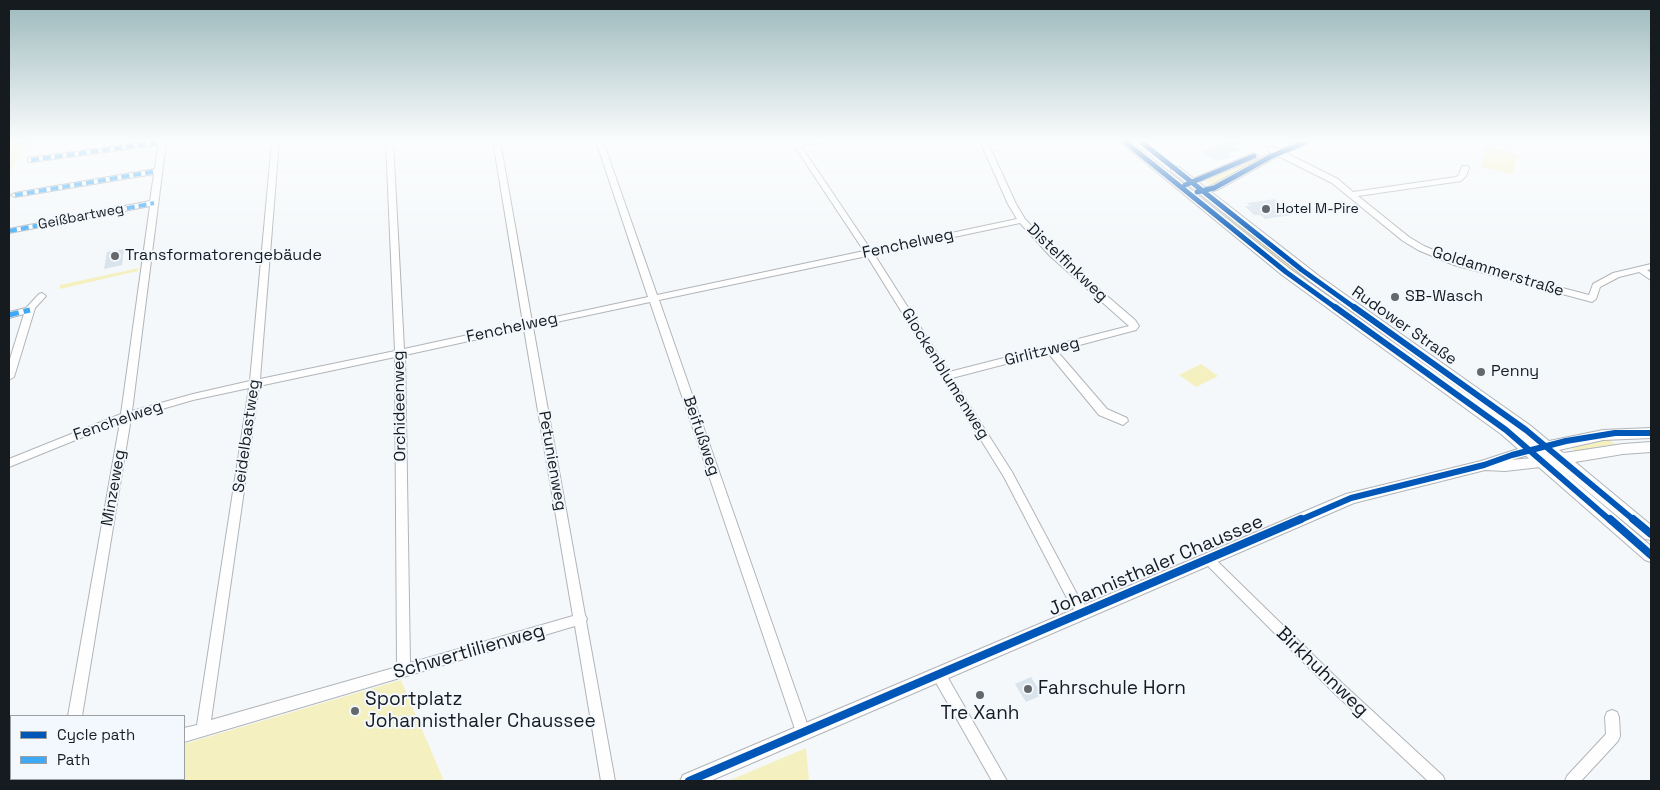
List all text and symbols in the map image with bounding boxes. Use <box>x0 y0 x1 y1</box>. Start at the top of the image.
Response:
street label: Geißbartweg <box>37 200 125 234</box>
place label: Hotel M-Pire <box>1276 201 1359 217</box>
marker: Hotel M-Pire <box>1260 203 1272 215</box>
street label: Distelfinkweg <box>1023 220 1111 306</box>
street label: Fenchelweg <box>861 225 955 263</box>
street label: Goldammerstraße <box>1430 243 1566 301</box>
place label: Transformatorengebäude <box>125 246 322 266</box>
marker: Transformatorengebäude <box>109 250 121 262</box>
street label: Rudower Straße <box>1348 283 1460 369</box>
place label: SB-Wasch <box>1405 287 1483 307</box>
marker: SB-Wasch <box>1389 291 1401 303</box>
street label: Glockenblumenweg <box>897 305 993 443</box>
street label: Fenchelweg <box>465 309 559 347</box>
street label: Girlitzweg <box>1003 333 1081 371</box>
street label: Orchideenweg <box>389 350 411 462</box>
place label: Penny <box>1491 362 1539 382</box>
marker: Penny <box>1475 366 1487 378</box>
street label: Seidelbastweg <box>230 378 264 494</box>
street label: Beifußweg <box>678 394 724 478</box>
street label: Fenchelweg <box>71 397 165 445</box>
street label: Petunienweg <box>534 410 570 512</box>
street label: Minzeweg <box>98 448 130 528</box>
street label: Johannisthaler Chaussee <box>1045 510 1267 622</box>
street label: Schwertlilienweg <box>391 619 547 685</box>
street label: Birkhuhnweg <box>1271 622 1373 722</box>
place label: Fahrschule Horn <box>1038 678 1186 700</box>
marker: Fahrschule Horn <box>1022 683 1034 695</box>
place label: Sportplatz Johannisthaler Chaussee <box>365 689 596 733</box>
marker: Tre Xanh <box>974 689 986 701</box>
place label: Tre Xanh <box>941 703 1019 725</box>
marker: Sportplatz Johannisthaler Chaussee <box>349 705 361 717</box>
legend <box>10 715 185 780</box>
text: Cycle path <box>57 725 135 744</box>
text: Path <box>57 750 90 769</box>

